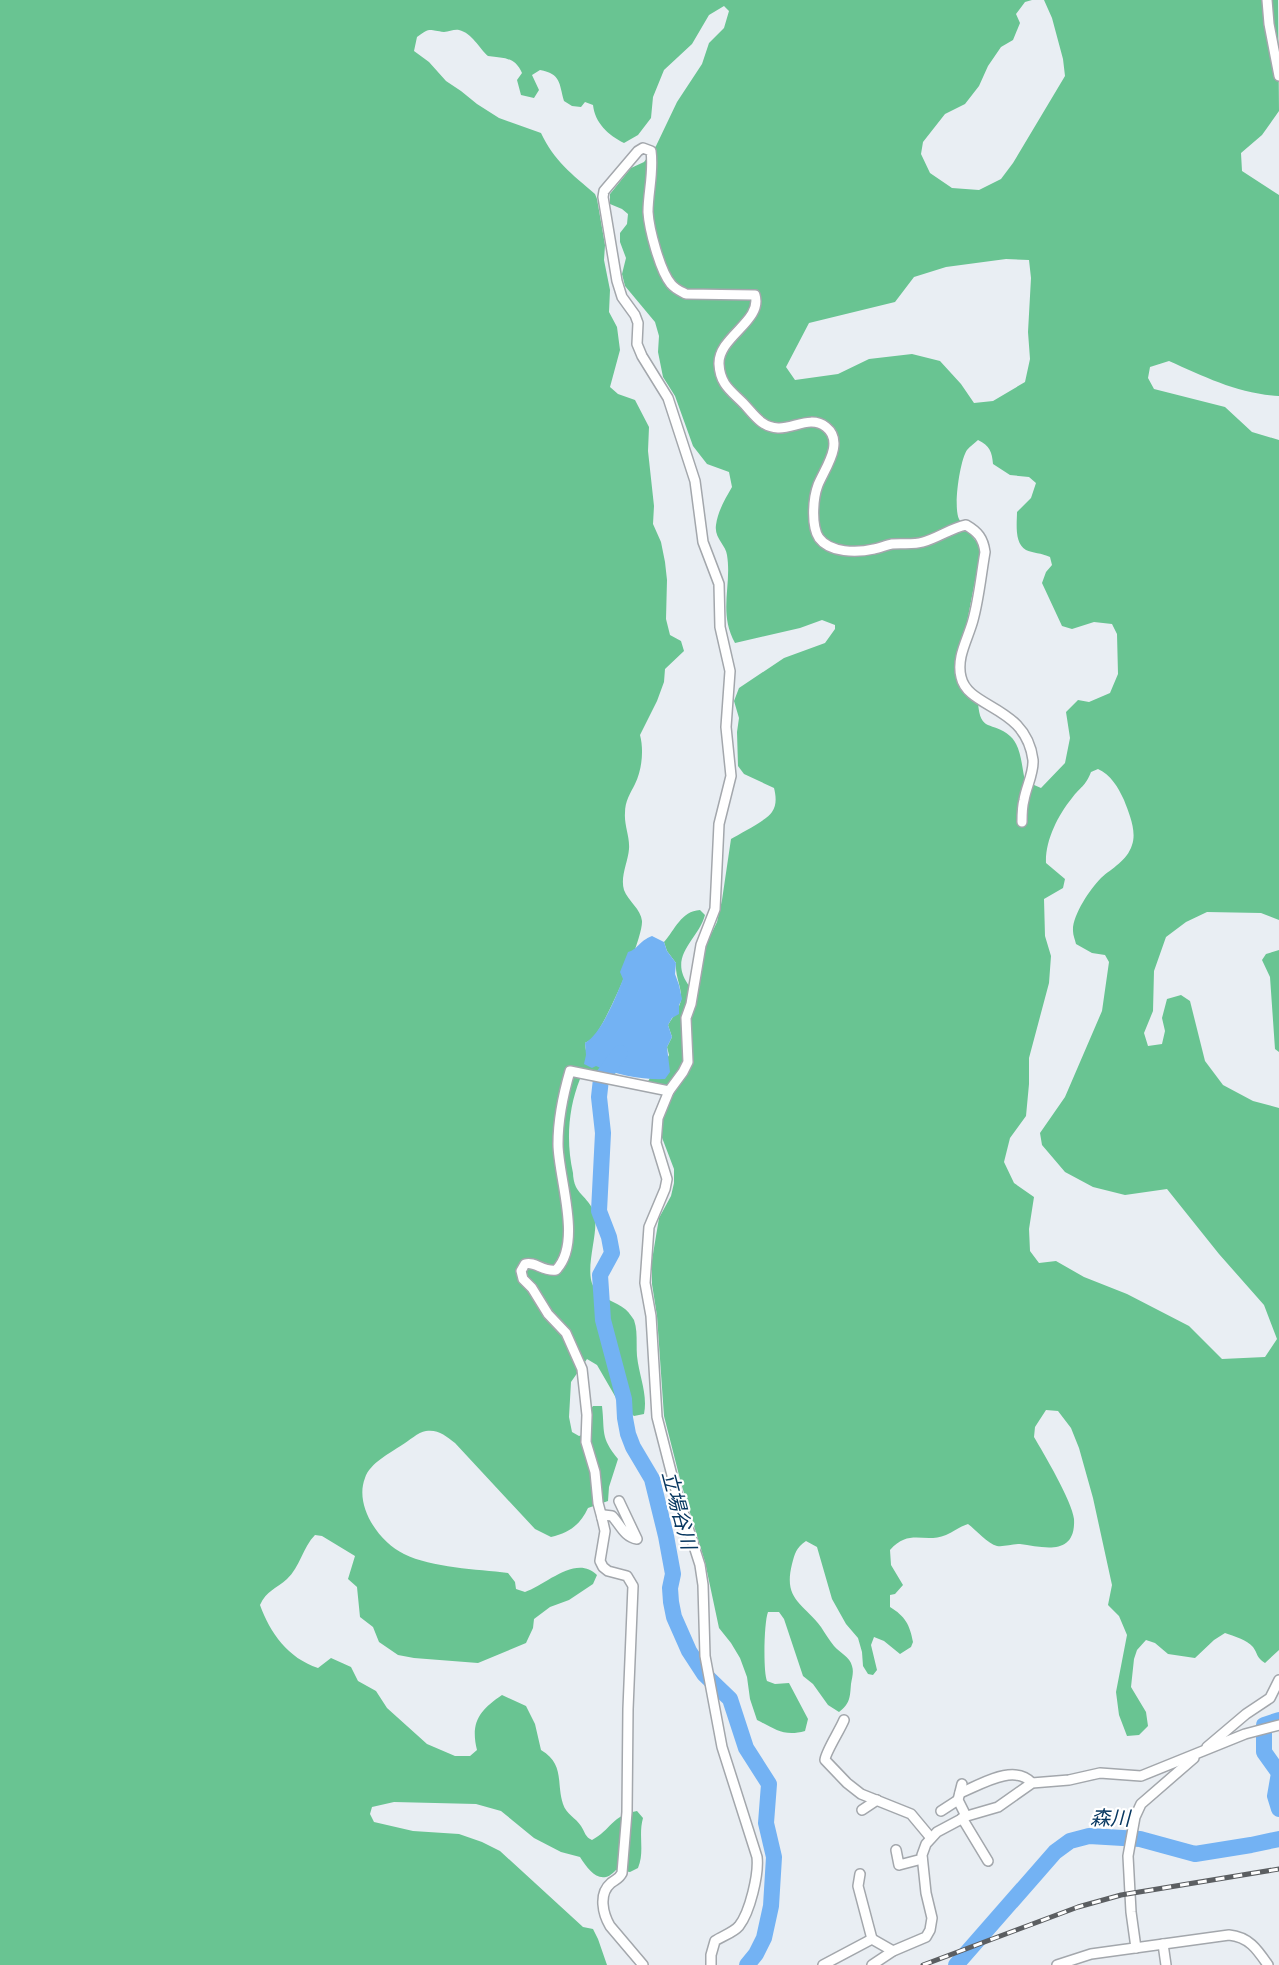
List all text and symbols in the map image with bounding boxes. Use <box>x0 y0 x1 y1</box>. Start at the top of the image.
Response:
water label: 立場谷川 <box>657 1468 701 1554</box>
water label: 森川 <box>1090 1806 1132 1830</box>

